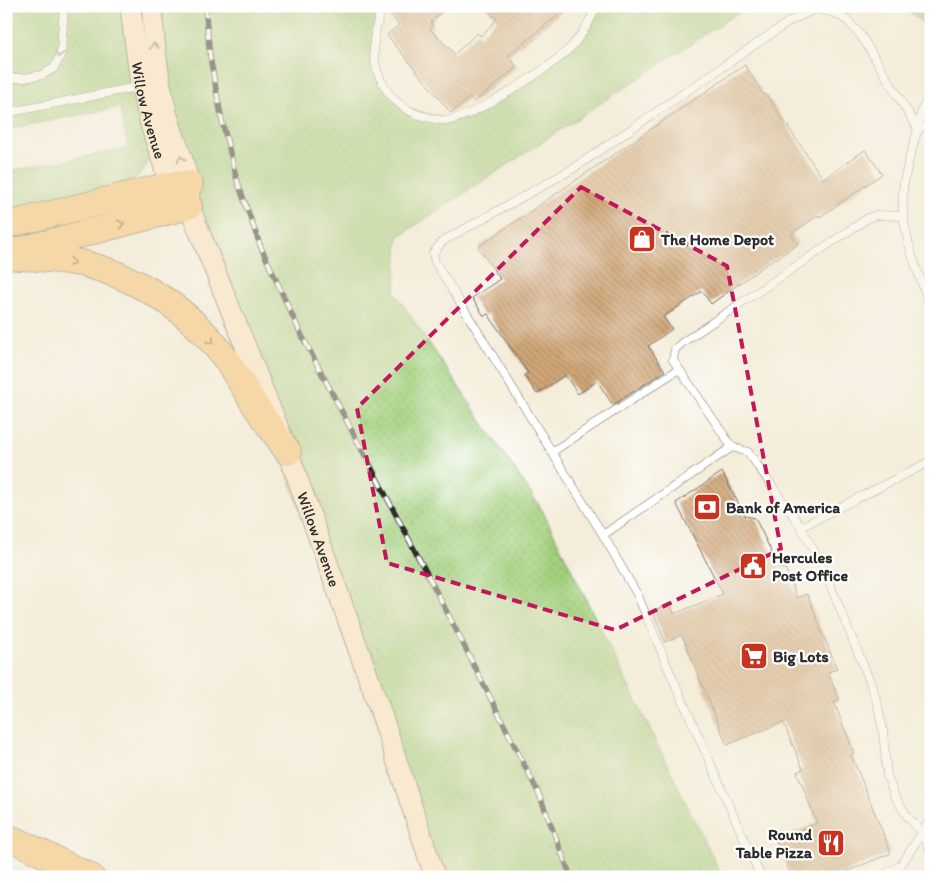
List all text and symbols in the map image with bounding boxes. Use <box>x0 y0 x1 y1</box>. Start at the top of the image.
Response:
one-way arrow <box>150 42 160 51</box>
one-way arrow <box>54 50 65 59</box>
street label: Willow Avenue <box>128 60 170 161</box>
one-way arrow <box>177 155 187 164</box>
one-way arrow <box>117 219 126 230</box>
shop icon: The Home Depot <box>627 224 657 254</box>
place label: The Home Depot <box>660 230 774 250</box>
one-way arrow <box>68 257 77 267</box>
one-way arrow <box>205 335 213 344</box>
street label: Willow Avenue <box>293 489 344 589</box>
bank icon: Bank of America <box>692 492 722 522</box>
place label: Bank of America <box>726 498 840 517</box>
place label: Hercules Post Office <box>772 548 848 585</box>
public building icon: Hercules Post Office <box>738 551 768 581</box>
supermarket icon: Big Lots <box>739 641 769 671</box>
place label: Big Lots <box>773 647 829 667</box>
place label: Round Table Pizza <box>735 825 813 862</box>
restaurant icon: Round Table Pizza <box>816 828 846 858</box>

